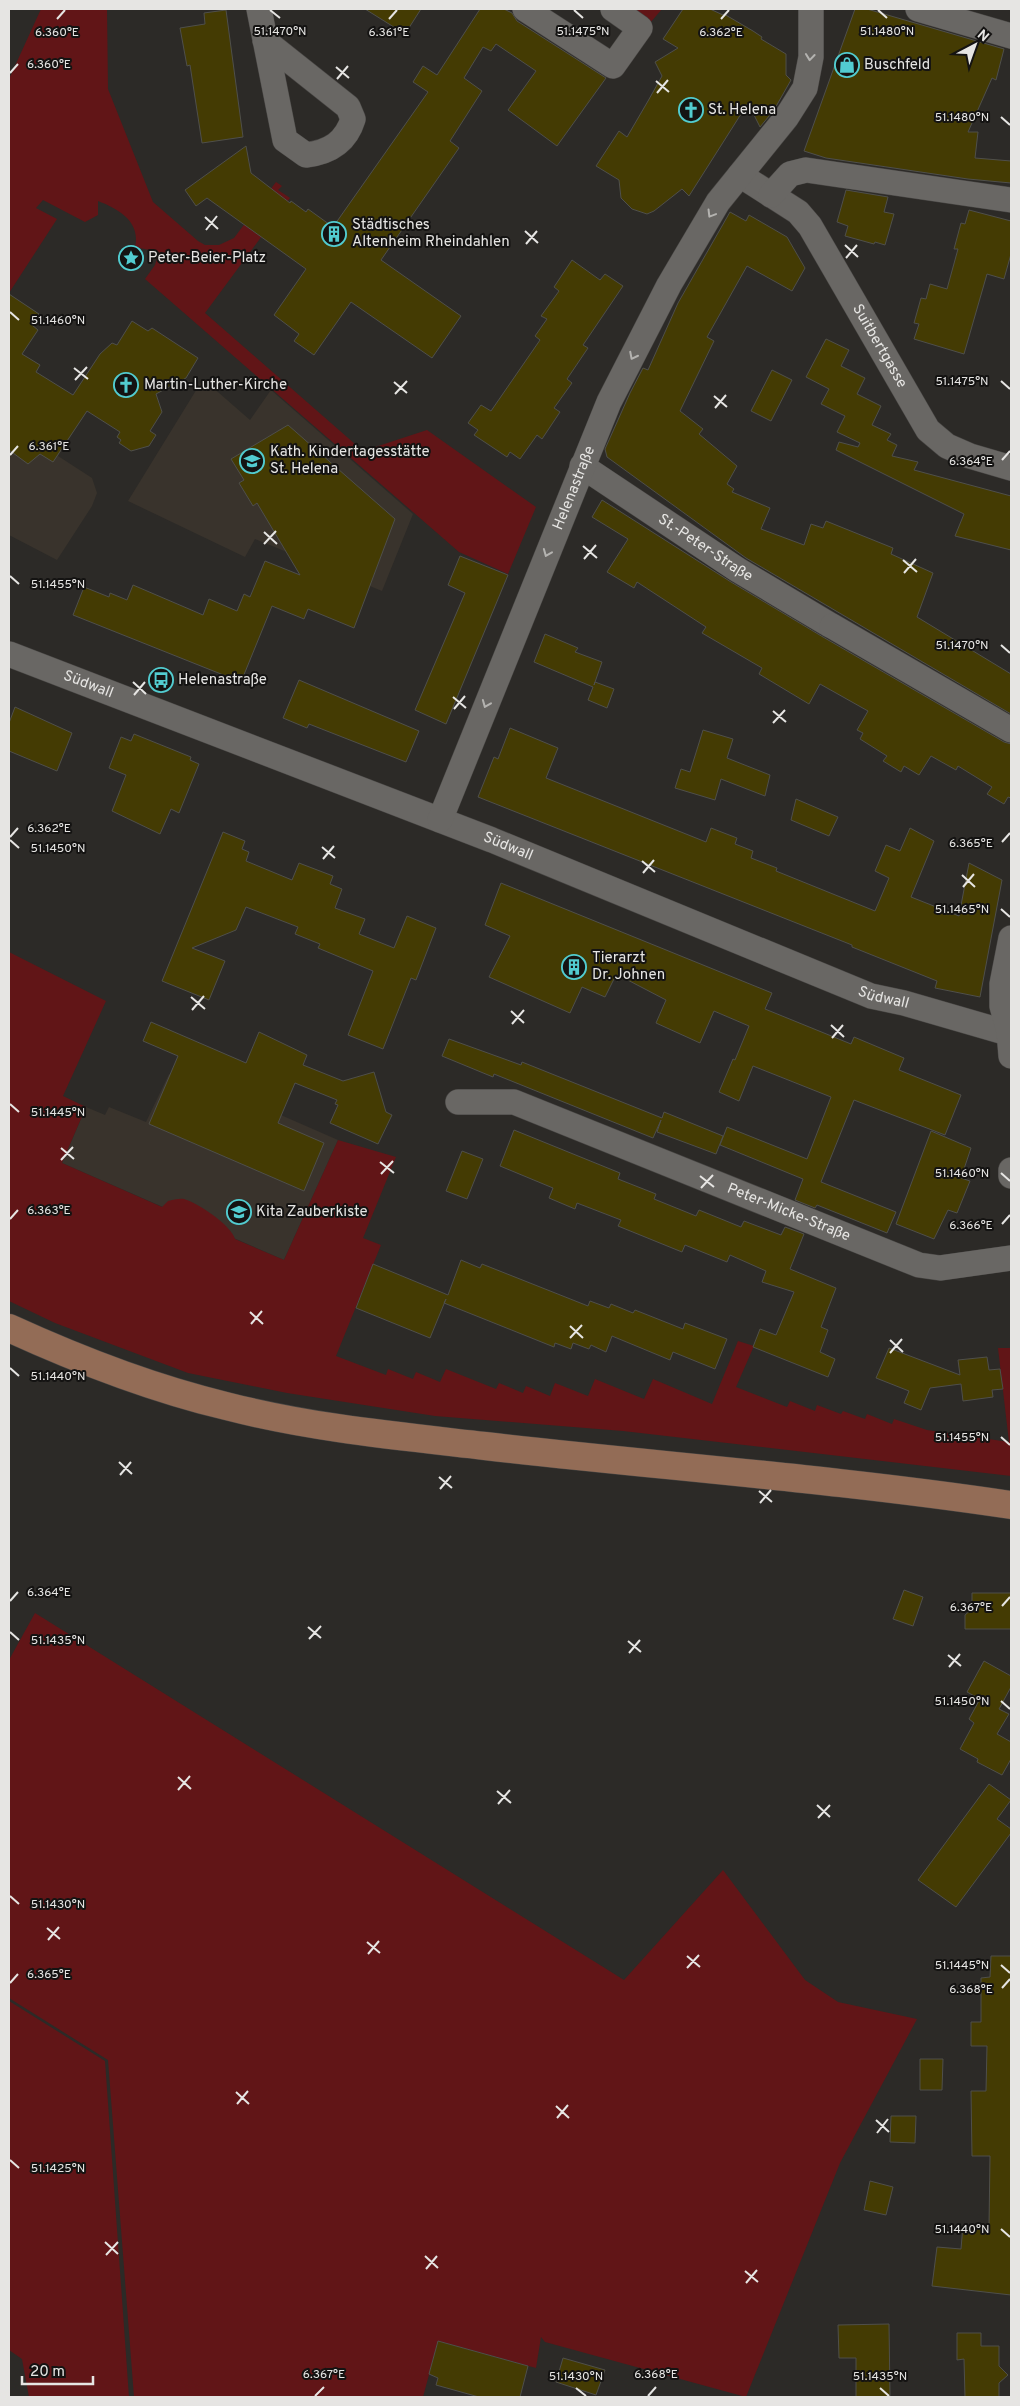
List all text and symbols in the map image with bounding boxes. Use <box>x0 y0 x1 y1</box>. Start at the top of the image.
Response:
north arrow <box>950 20 1000 70</box>
text: 51.1470°N <box>253 24 307 40</box>
text: 51.1475°N <box>556 24 610 40</box>
text: 51.1480°N <box>860 24 914 40</box>
text: 6.360°E <box>35 25 79 41</box>
text: 6.361°E <box>369 25 409 41</box>
text: 6.362°E <box>699 25 743 41</box>
text: N <box>973 27 992 46</box>
shop icon: Buschfeld <box>834 52 860 78</box>
one-way arrow <box>805 54 816 62</box>
place label: Buschfeld <box>864 56 930 75</box>
text: 6.360°E <box>27 57 71 73</box>
church icon: St. Helena <box>678 97 704 123</box>
place label: St. Helena <box>708 101 776 120</box>
text: 51.1480°N <box>935 110 989 126</box>
one-way arrow <box>708 209 718 218</box>
place label: Städtisches Altenheim Rheindahlen <box>352 216 510 252</box>
building icon: Städtisches Altenheim Rheindahlen <box>321 221 347 247</box>
place icon: Peter-Beier-Platz <box>118 245 144 271</box>
place label: Peter-Beier-Platz <box>148 249 266 268</box>
street label: Suitbertgasse <box>848 301 911 391</box>
text: 51.1460°N <box>31 313 85 329</box>
one-way arrow <box>629 351 639 360</box>
church icon: Martin-Luther-Kirche <box>113 372 139 398</box>
text: 51.1475°N <box>935 374 989 390</box>
place label: Martin-Luther-Kirche <box>144 376 287 395</box>
text: 6.361°E <box>29 439 69 455</box>
place label: Kath. Kindertagesstätte St. Helena <box>270 443 430 479</box>
street label: Helenastraße <box>549 443 600 533</box>
school or university icon: Kath. Kindertagesstätte St. Helena <box>239 448 265 474</box>
text: 6.364°E <box>949 454 993 470</box>
street label: St.-Peter-Straße <box>654 510 756 586</box>
one-way arrow <box>543 548 553 557</box>
text: 51.1455°N <box>31 577 85 593</box>
text: 51.1470°N <box>935 638 989 654</box>
street label: Südwall <box>61 666 116 703</box>
bus stop icon: Helenastraße <box>148 667 174 693</box>
place label: Helenastraße <box>178 671 267 690</box>
one-way arrow <box>482 699 493 708</box>
text: 6.362°E <box>27 821 71 837</box>
street label: Südwall <box>480 828 536 865</box>
text: 6.365°E <box>949 836 993 852</box>
text: 51.1450°N <box>31 841 85 857</box>
text: 51.1465°N <box>935 902 989 918</box>
place label: Tierarzt Dr. Johnen <box>592 949 665 985</box>
building icon: Tierarzt Dr. Johnen <box>561 954 587 980</box>
street label: Südwall <box>855 982 911 1014</box>
text: 51.1445°N <box>31 1105 85 1121</box>
text: 51.1460°N <box>935 1166 989 1182</box>
street label: Peter-Micke-Straße <box>724 1179 853 1246</box>
school or university icon: Kita Zauberkiste <box>226 1199 252 1225</box>
text: 6.363°E <box>27 1203 71 1219</box>
place label: Kita Zauberkiste <box>256 1203 368 1222</box>
text: 6.366°E <box>949 1218 993 1234</box>
text: 51.1440°N <box>31 1369 85 1385</box>
text: 51.1455°N <box>935 1430 989 1446</box>
text: 6.364°E <box>27 1585 71 1601</box>
text: 6.367°E <box>950 1600 992 1616</box>
text: 51.1435°N <box>31 1633 85 1649</box>
text: 51.1450°N <box>935 1694 989 1710</box>
text: 51.1430°N <box>31 1897 85 1913</box>
text: 51.1445°N <box>935 1958 989 1974</box>
text: 6.365°E <box>27 1967 71 1983</box>
text: 6.368°E <box>949 1982 993 1998</box>
text: 51.1425°N <box>31 2161 85 2177</box>
text: 51.1440°N <box>935 2222 989 2238</box>
scale bar <box>22 2354 94 2386</box>
text: 20 m <box>30 2363 65 2382</box>
text: 6.367°E <box>303 2367 345 2383</box>
text: 6.368°E <box>634 2367 678 2383</box>
text: 51.1430°N <box>549 2369 603 2385</box>
text: 51.1435°N <box>853 2369 907 2385</box>

